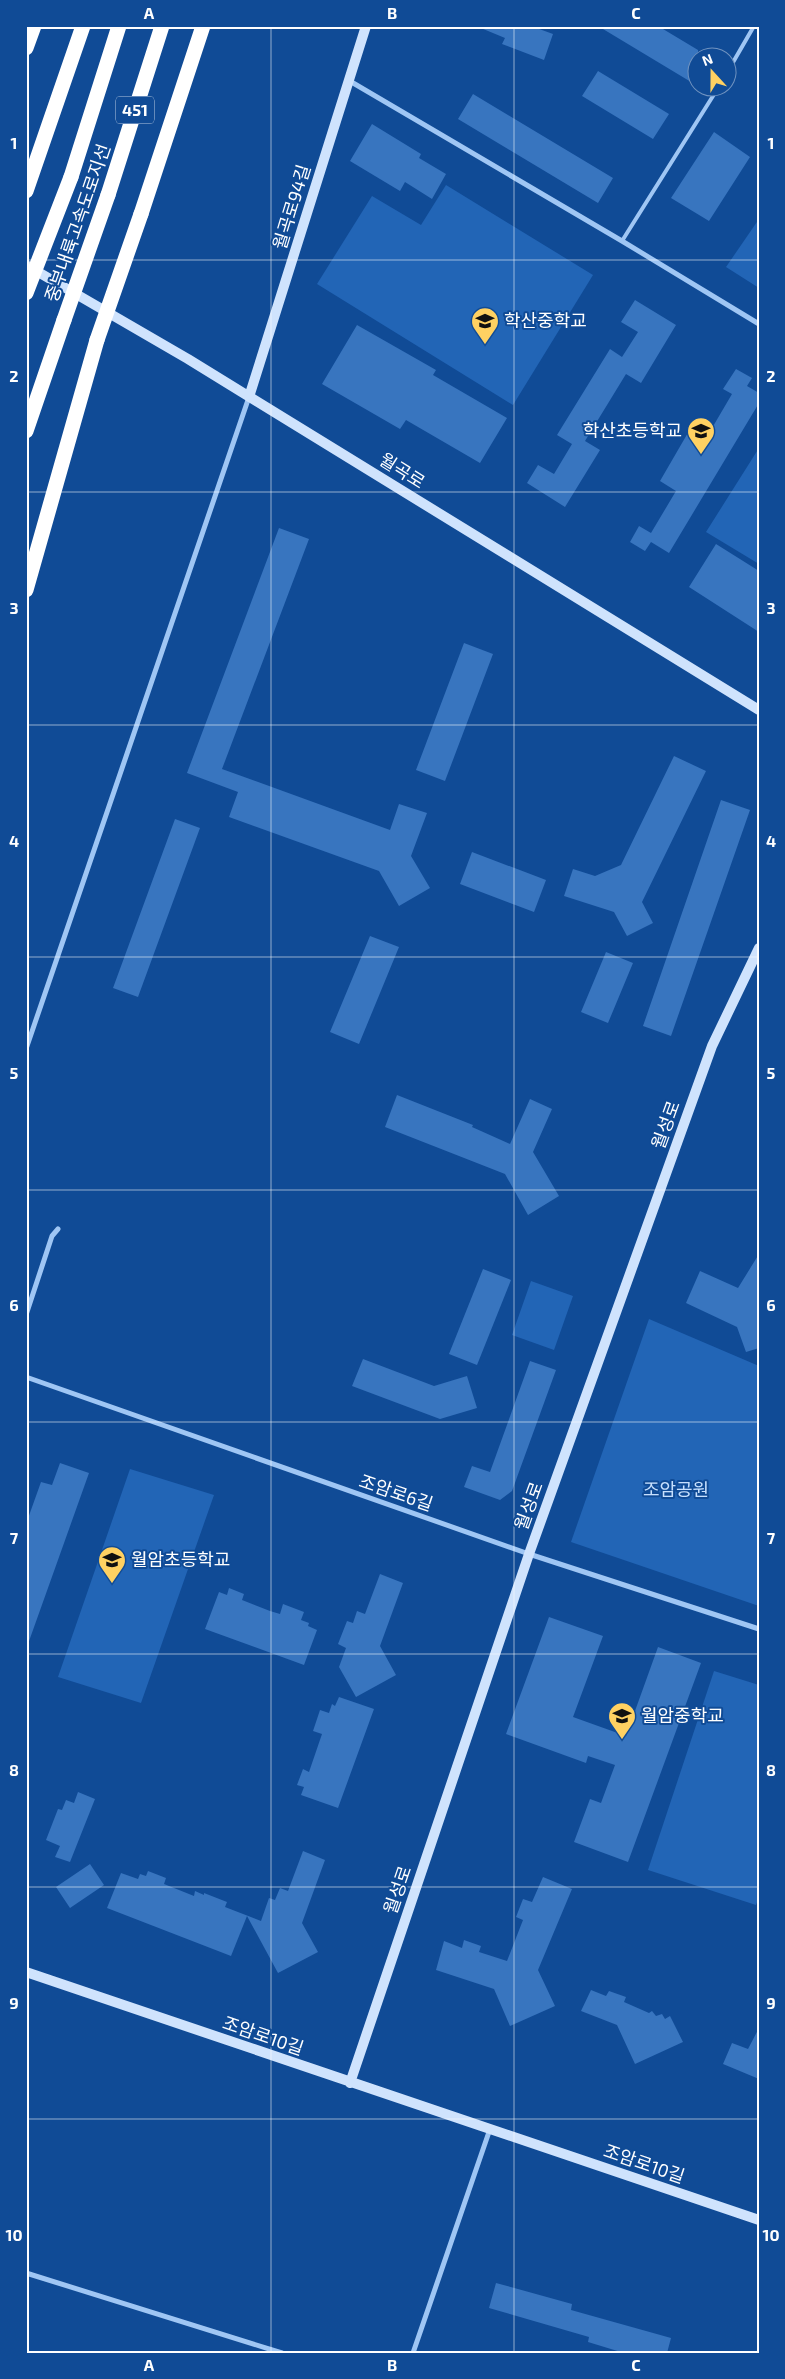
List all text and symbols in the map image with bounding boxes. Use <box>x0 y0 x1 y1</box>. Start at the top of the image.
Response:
text: A <box>144 3 155 22</box>
text: B <box>387 3 397 22</box>
text: C <box>631 3 641 22</box>
north arrow <box>688 48 738 98</box>
text: N <box>699 50 715 69</box>
road number: 451 <box>116 96 154 124</box>
text: 1 <box>11 133 17 152</box>
text: 1 <box>768 133 774 152</box>
street label: 중부내륙고속도로지선 <box>40 141 114 305</box>
street label: 월곡로94길 <box>268 162 314 252</box>
school or university icon: 학산중학교 <box>470 306 500 345</box>
place label: 학산중학교 <box>504 309 587 331</box>
text: 2 <box>9 366 19 385</box>
text: 2 <box>766 366 776 385</box>
school or university icon: 학산초등학교 <box>686 416 716 455</box>
place label: 학산초등학교 <box>583 419 682 441</box>
street label: 월곡로 <box>376 448 429 493</box>
text: 3 <box>9 598 19 617</box>
text: 3 <box>766 598 776 617</box>
text: 4 <box>9 831 19 850</box>
text: 4 <box>766 831 776 850</box>
text: 5 <box>10 1063 19 1082</box>
text: 5 <box>767 1063 776 1082</box>
street label: 월성로 <box>646 1098 684 1152</box>
text: 6 <box>9 1295 19 1314</box>
text: 6 <box>766 1295 776 1314</box>
street label: 조암로6길 <box>357 1469 436 1515</box>
park label: 조암공원 <box>643 1478 709 1500</box>
street label: 월성로 <box>509 1479 547 1533</box>
text: 7 <box>10 1528 19 1547</box>
text: 7 <box>767 1528 776 1547</box>
school or university icon: 월암초등학교 <box>97 1545 127 1584</box>
place label: 월암초등학교 <box>131 1548 230 1570</box>
school or university icon: 월암중학교 <box>607 1701 637 1740</box>
place label: 월암중학교 <box>641 1704 724 1726</box>
text: 8 <box>9 1760 19 1779</box>
text: 8 <box>766 1760 776 1779</box>
street label: 월성로 <box>379 1863 416 1917</box>
text: 9 <box>9 1993 19 2012</box>
text: 9 <box>766 1993 776 2012</box>
street label: 조암로10길 <box>220 2011 307 2059</box>
street label: 조암로10길 <box>601 2139 688 2187</box>
text: 10 <box>5 2225 23 2244</box>
text: 10 <box>762 2225 780 2244</box>
text: A <box>144 2355 155 2374</box>
text: B <box>387 2355 397 2374</box>
text: C <box>631 2355 641 2374</box>

